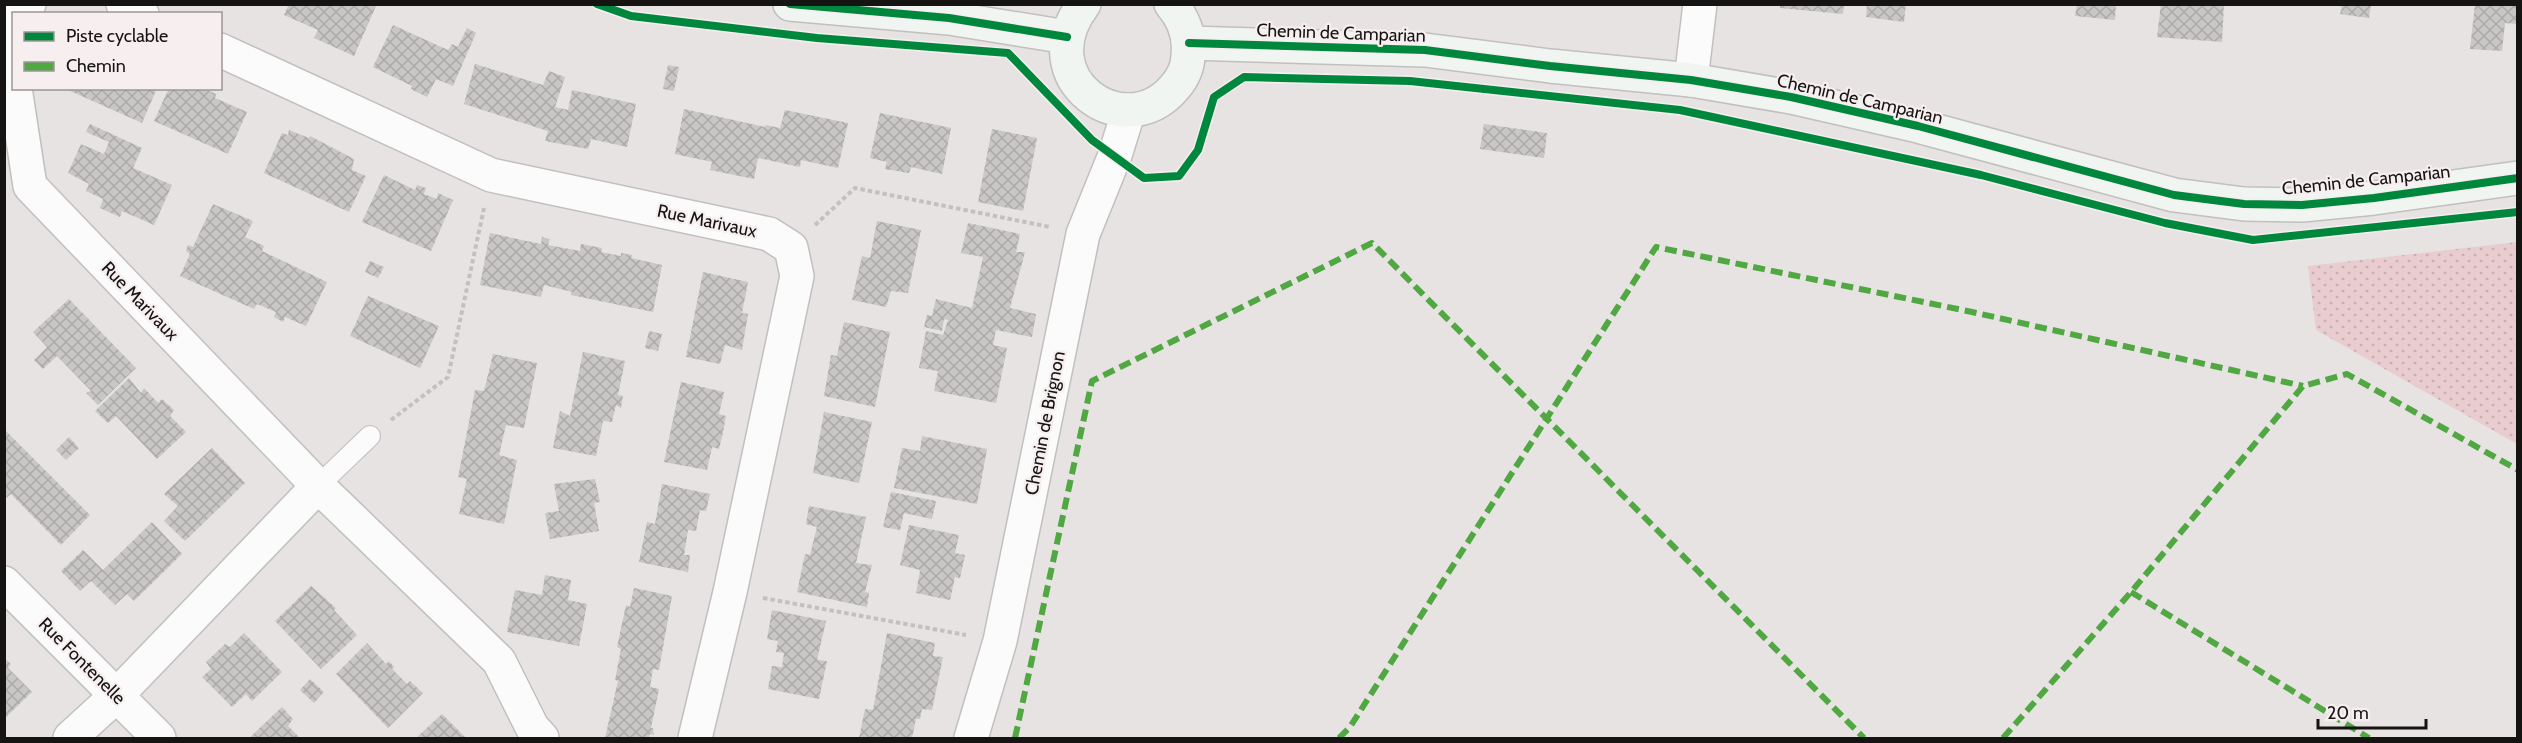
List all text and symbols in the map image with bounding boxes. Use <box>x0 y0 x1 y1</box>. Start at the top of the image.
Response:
legend <box>12 12 222 90</box>
street label: Chemin de Camparian <box>1256 19 1426 47</box>
text: Piste cyclable <box>66 25 168 47</box>
text: Chemin <box>66 55 126 77</box>
street label: Chemin de Camparian <box>1775 69 1945 129</box>
street label: Chemin de Camparian <box>2281 160 2451 200</box>
street label: Rue Marivaux <box>655 200 759 242</box>
street label: Rue Marivaux <box>97 257 183 345</box>
street label: Chemin de Brignon <box>1020 349 1070 497</box>
street label: Rue Fontenelle <box>34 613 130 709</box>
scale bar <box>2318 692 2426 730</box>
text: 20 m <box>2327 702 2369 724</box>

